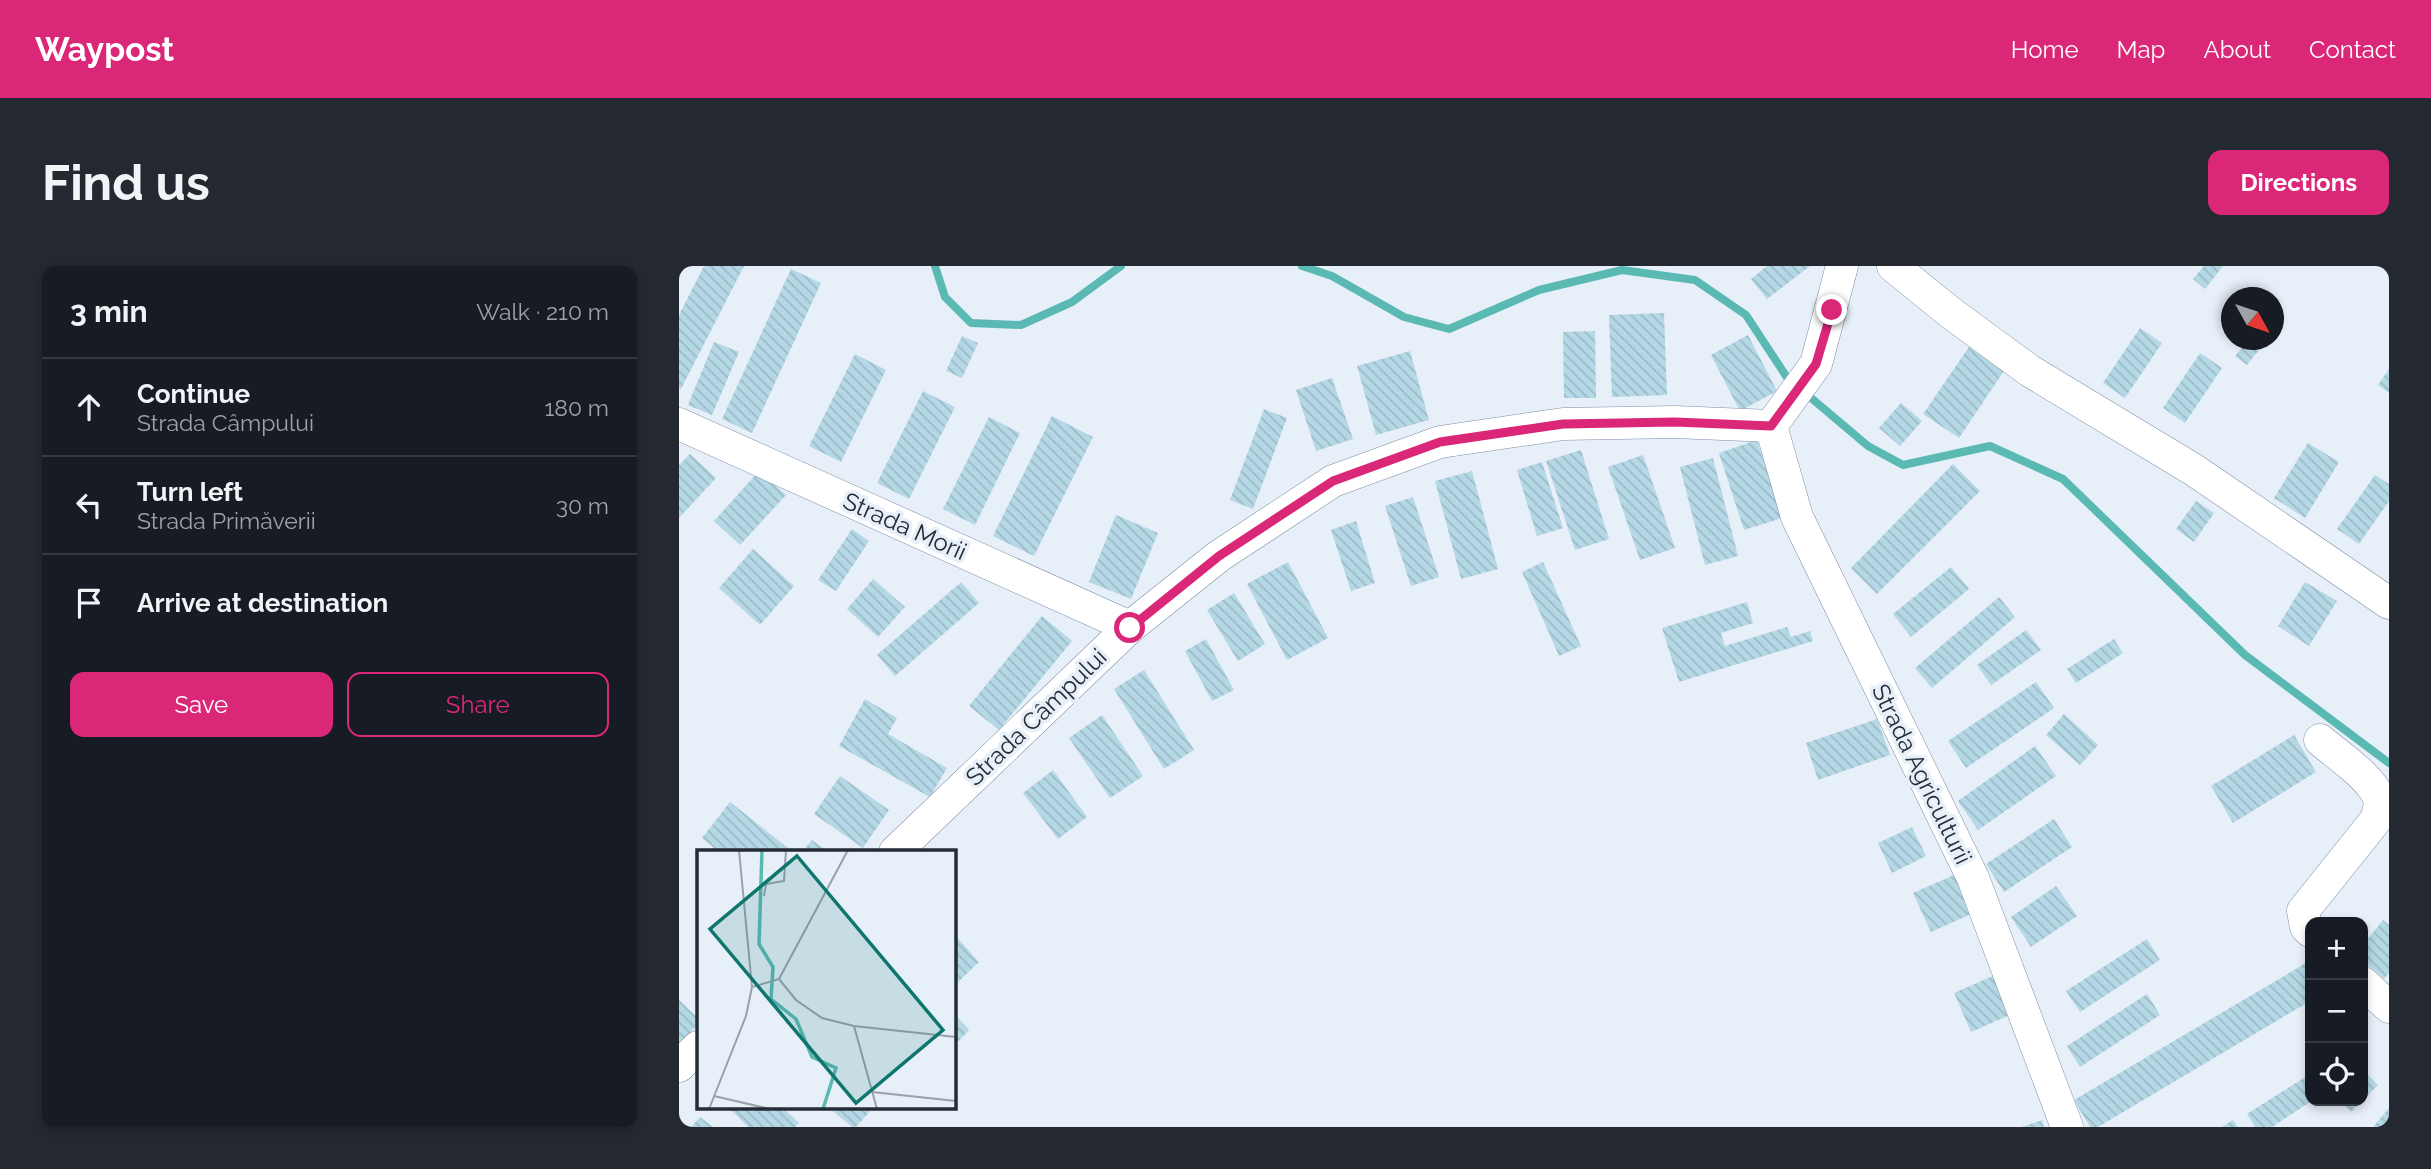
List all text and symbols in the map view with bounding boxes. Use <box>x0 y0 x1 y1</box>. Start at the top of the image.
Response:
text: Waypost <box>35 30 174 69</box>
text: Home <box>2011 35 2079 64</box>
text: Map <box>2117 35 2165 64</box>
text: About <box>2203 35 2271 64</box>
text: Contact <box>2309 35 2396 64</box>
button: Directions <box>2208 150 2389 215</box>
text: Find us <box>42 154 210 211</box>
north arrow <box>2221 287 2284 350</box>
text: 3 min <box>70 294 148 329</box>
route end <box>1816 294 1847 325</box>
text: Walk · 210 m <box>476 298 609 325</box>
text: Continue <box>137 379 250 409</box>
icon: ahead <box>70 388 108 426</box>
text: 180 m <box>544 394 609 421</box>
text: Strada Câmpului <box>137 409 314 436</box>
text: Turn left <box>137 477 243 507</box>
icon: left <box>70 486 108 524</box>
street label: Strada Morii <box>839 486 971 566</box>
text: 30 m <box>556 492 609 519</box>
text: Strada Primăverii <box>137 507 316 534</box>
icon: arrive <box>70 584 108 622</box>
text: Arrive at destination <box>137 588 388 618</box>
route start <box>1114 612 1145 643</box>
street label: Strada Câmpului <box>960 642 1112 792</box>
button: Save <box>70 672 333 737</box>
button: Share <box>347 672 609 737</box>
street label: Strada Agriculturii <box>1866 679 1978 869</box>
inset map <box>697 850 955 1110</box>
map controls <box>2305 917 2368 1106</box>
button: + <box>2305 917 2368 980</box>
button: − <box>2305 980 2368 1043</box>
button: locate <box>2305 1043 2368 1106</box>

